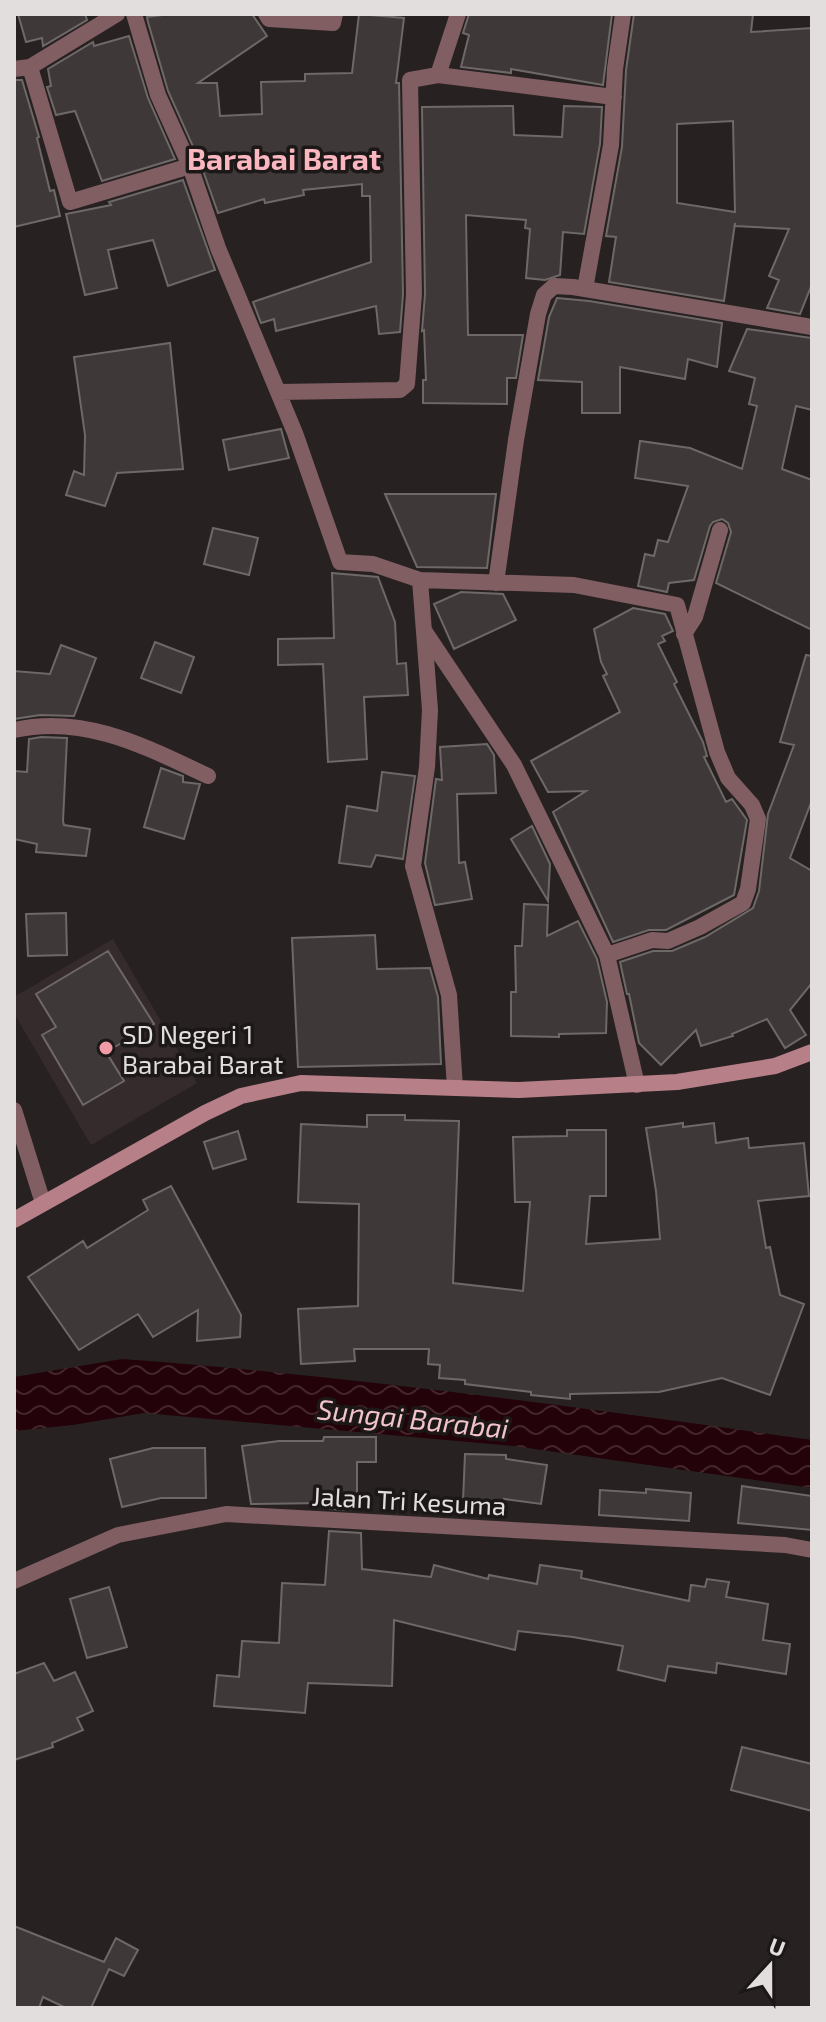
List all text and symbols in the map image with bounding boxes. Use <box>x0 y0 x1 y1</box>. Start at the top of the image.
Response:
district label: Barabai Barat <box>187 140 381 176</box>
place label: SD Negeri 1 Barabai Barat <box>122 1018 284 1079</box>
marker: SD Negeri 1 Barabai Barat <box>97 1039 115 1057</box>
water label: Sungai Barabai <box>316 1391 510 1445</box>
street label: Jalan Tri Kesuma <box>311 1479 507 1521</box>
north arrow <box>730 1926 810 2006</box>
text: U <box>766 1932 789 1961</box>

